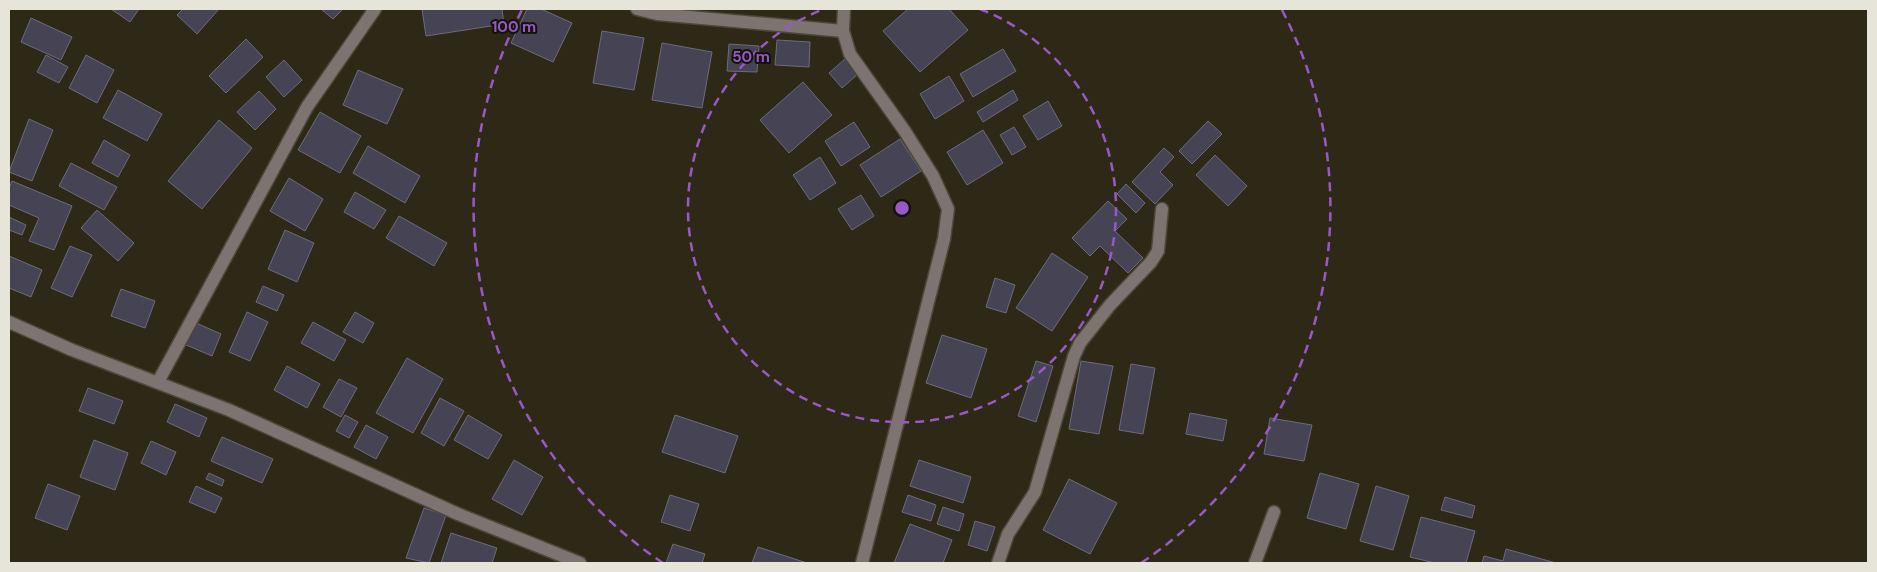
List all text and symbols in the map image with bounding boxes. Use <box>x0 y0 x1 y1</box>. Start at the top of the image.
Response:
text: 100 m <box>492 17 536 37</box>
text: 50 m <box>732 47 770 67</box>
centre of rings <box>893 199 911 217</box>

